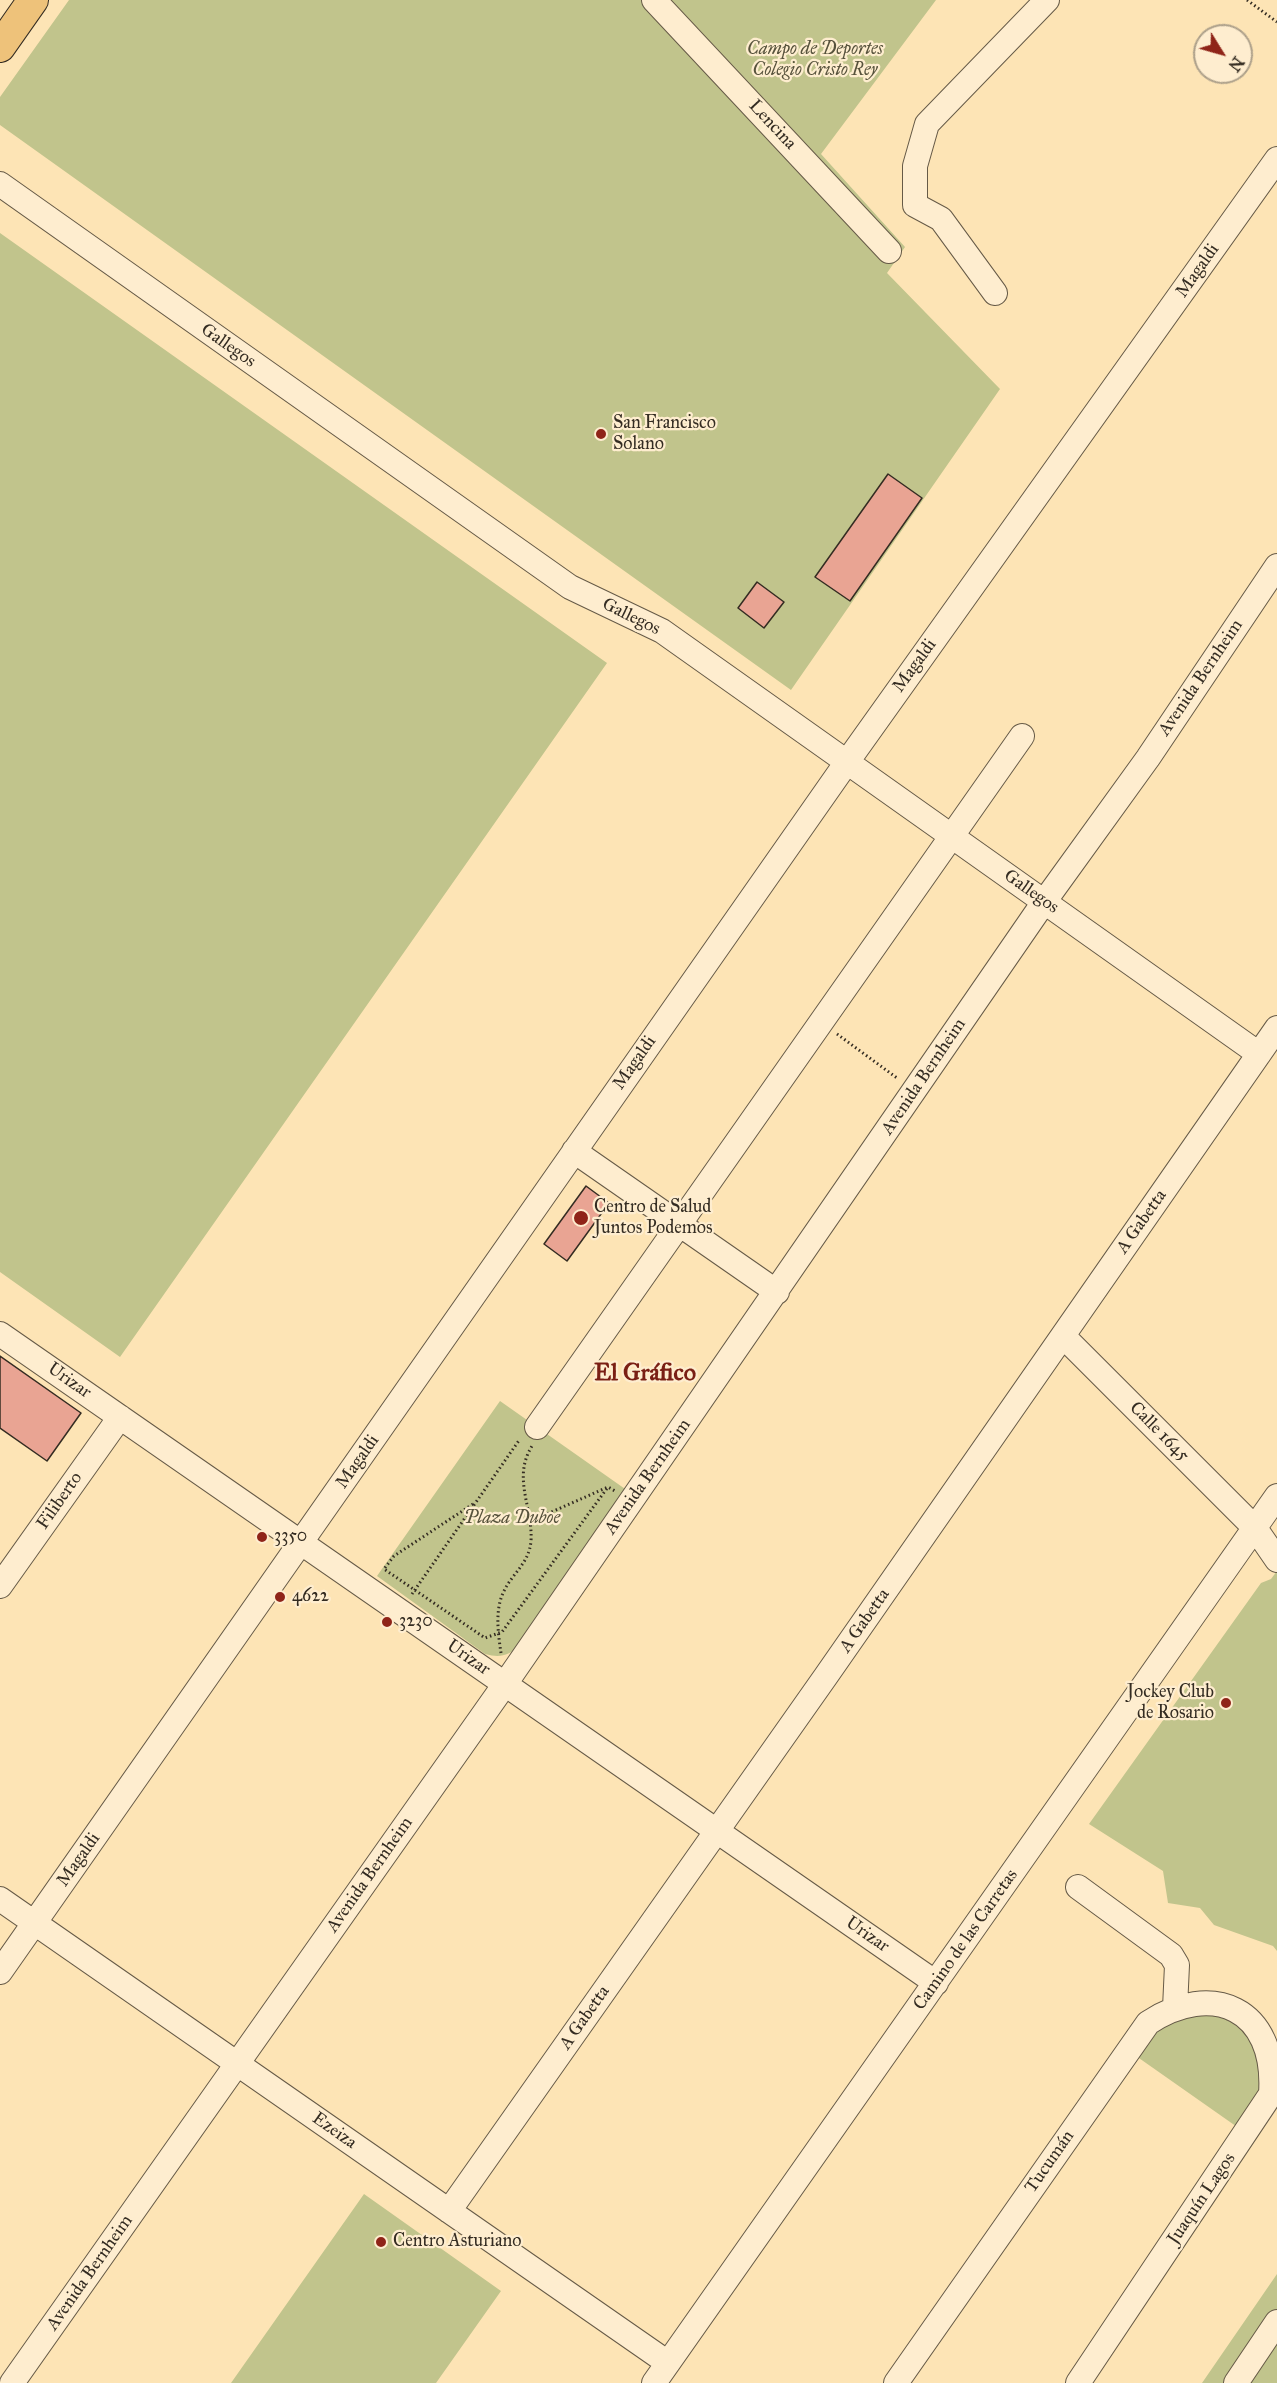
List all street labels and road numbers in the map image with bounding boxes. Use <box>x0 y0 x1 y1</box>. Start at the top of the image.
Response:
street label: Lencina <box>743 96 801 154</box>
street label: Magaldi <box>1172 240 1224 302</box>
street label: Gallegos <box>196 319 260 373</box>
street label: Gallegos <box>598 594 664 640</box>
street label: Avenida Bernheim <box>1154 616 1248 740</box>
street label: Magaldi <box>888 635 942 697</box>
street label: Gallegos <box>999 865 1063 919</box>
street label: Avenida Bernheim <box>877 1015 971 1139</box>
street label: Magaldi <box>609 1032 661 1094</box>
street label: A Gabetta <box>1112 1186 1172 1258</box>
street label: Urizar <box>43 1358 95 1404</box>
street label: Calle 1645 <box>1125 1398 1193 1466</box>
street label: Avenida Bernheim <box>600 1415 696 1539</box>
street label: Magaldi <box>332 1431 384 1493</box>
street label: Filiberto <box>33 1468 87 1534</box>
street label: A Gabetta <box>835 1585 895 1657</box>
street label: Urizar <box>442 1635 494 1681</box>
street label: Avenida Bernheim <box>322 1813 418 1937</box>
street label: Magaldi <box>53 1829 105 1891</box>
street label: Camino de las Carretas <box>909 1865 1023 2015</box>
street label: Urizar <box>841 1912 893 1958</box>
street label: A Gabetta <box>555 1982 615 2054</box>
street label: Ezeiza <box>307 2108 361 2154</box>
street label: Tucumán <box>1021 2127 1079 2197</box>
street label: Juaquín Lagos <box>1163 2149 1241 2249</box>
street label: Avenida Bernheim <box>42 2211 138 2335</box>

